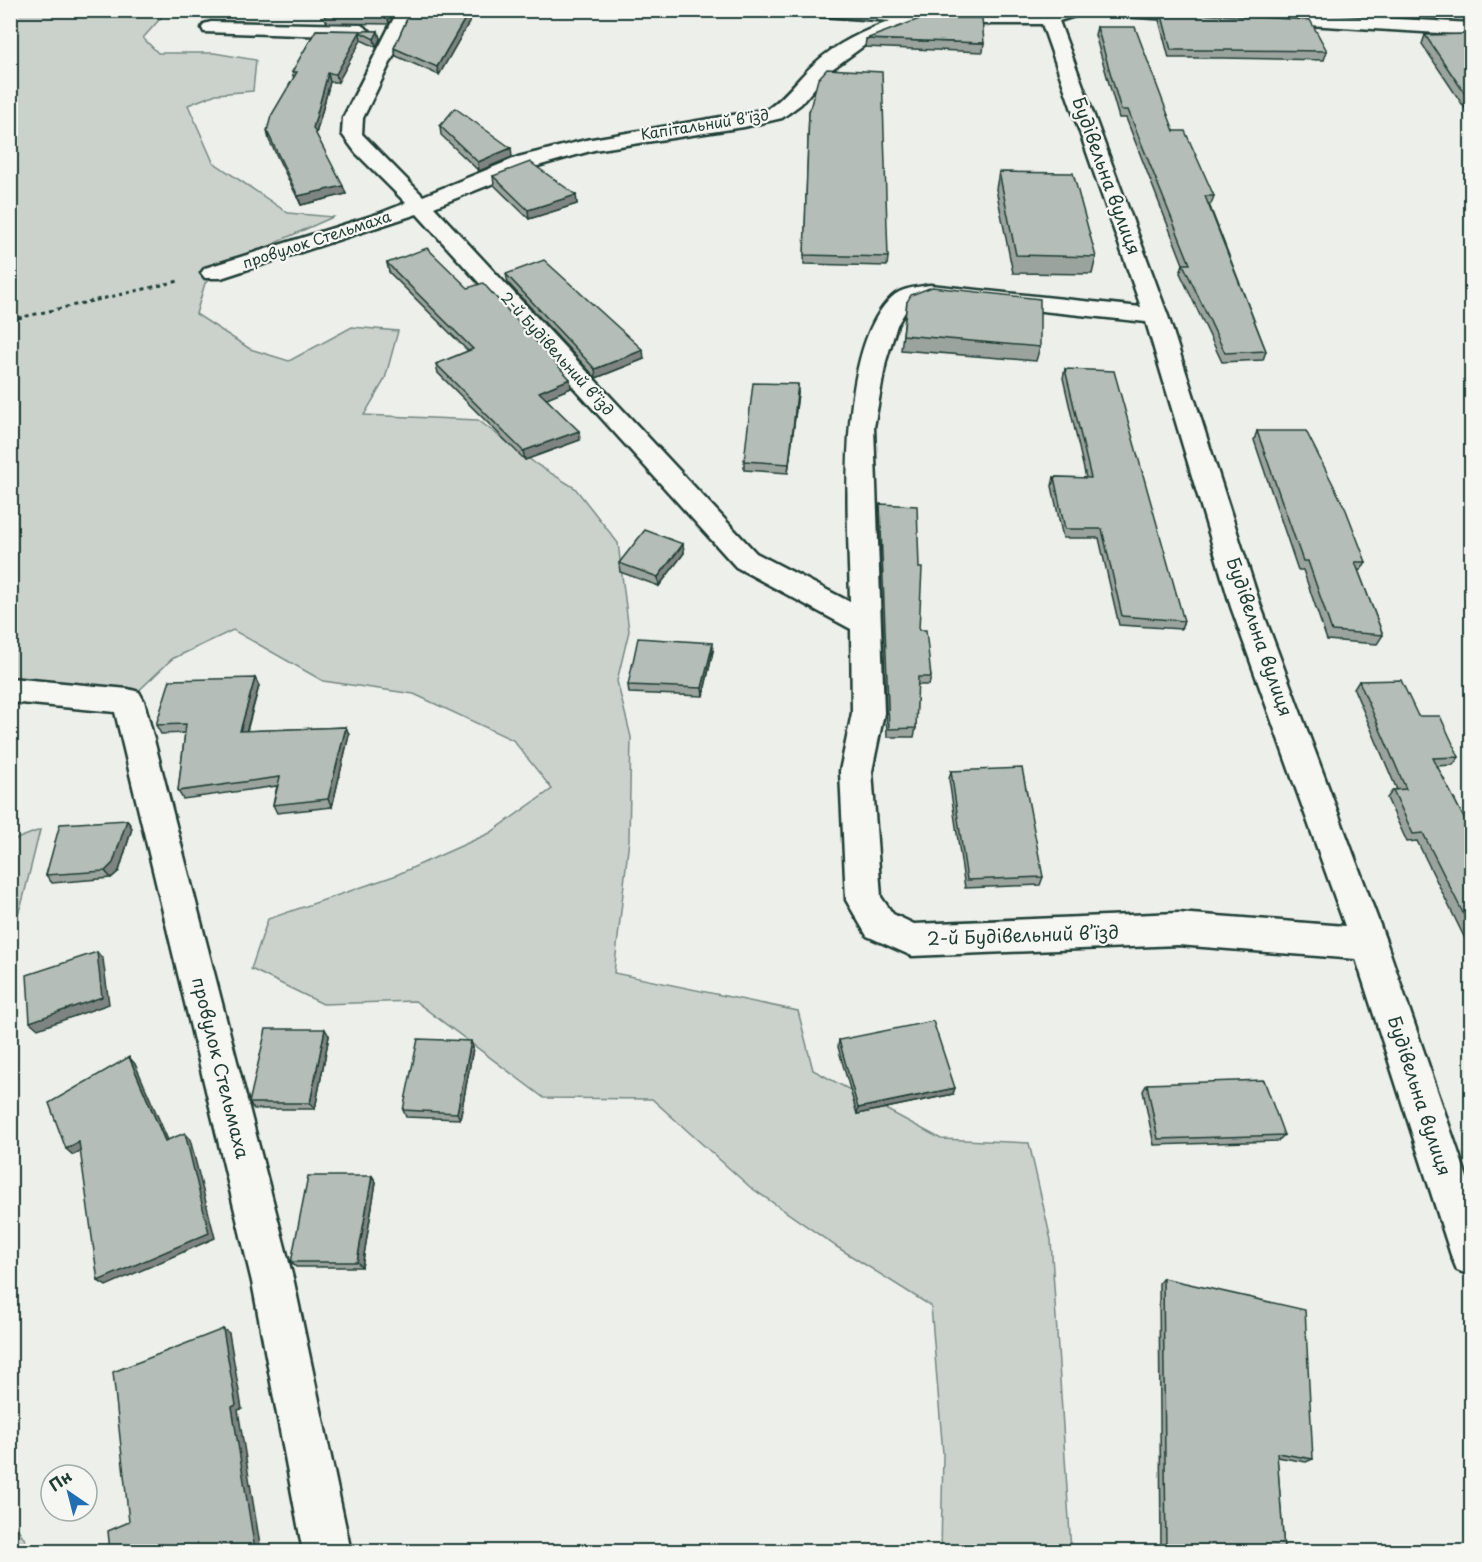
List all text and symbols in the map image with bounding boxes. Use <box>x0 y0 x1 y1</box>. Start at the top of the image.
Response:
street label: Будівельна вулиця <box>1066 93 1149 258</box>
street label: Капітальний в'їзд <box>639 102 771 145</box>
street label: провулок Стельмаха <box>239 203 394 273</box>
street label: 2-й Будівельний в’їзд <box>496 286 620 420</box>
street label: Будівельна вулиця <box>1221 553 1300 720</box>
street label: 2-й Будівельний в’їзд <box>927 918 1119 951</box>
street label: провулок Стельмаха <box>186 974 257 1162</box>
street label: Будівельна вулиця <box>1382 1012 1459 1179</box>
north arrow <box>39 1463 99 1523</box>
text: Пн <box>43 1463 76 1496</box>

